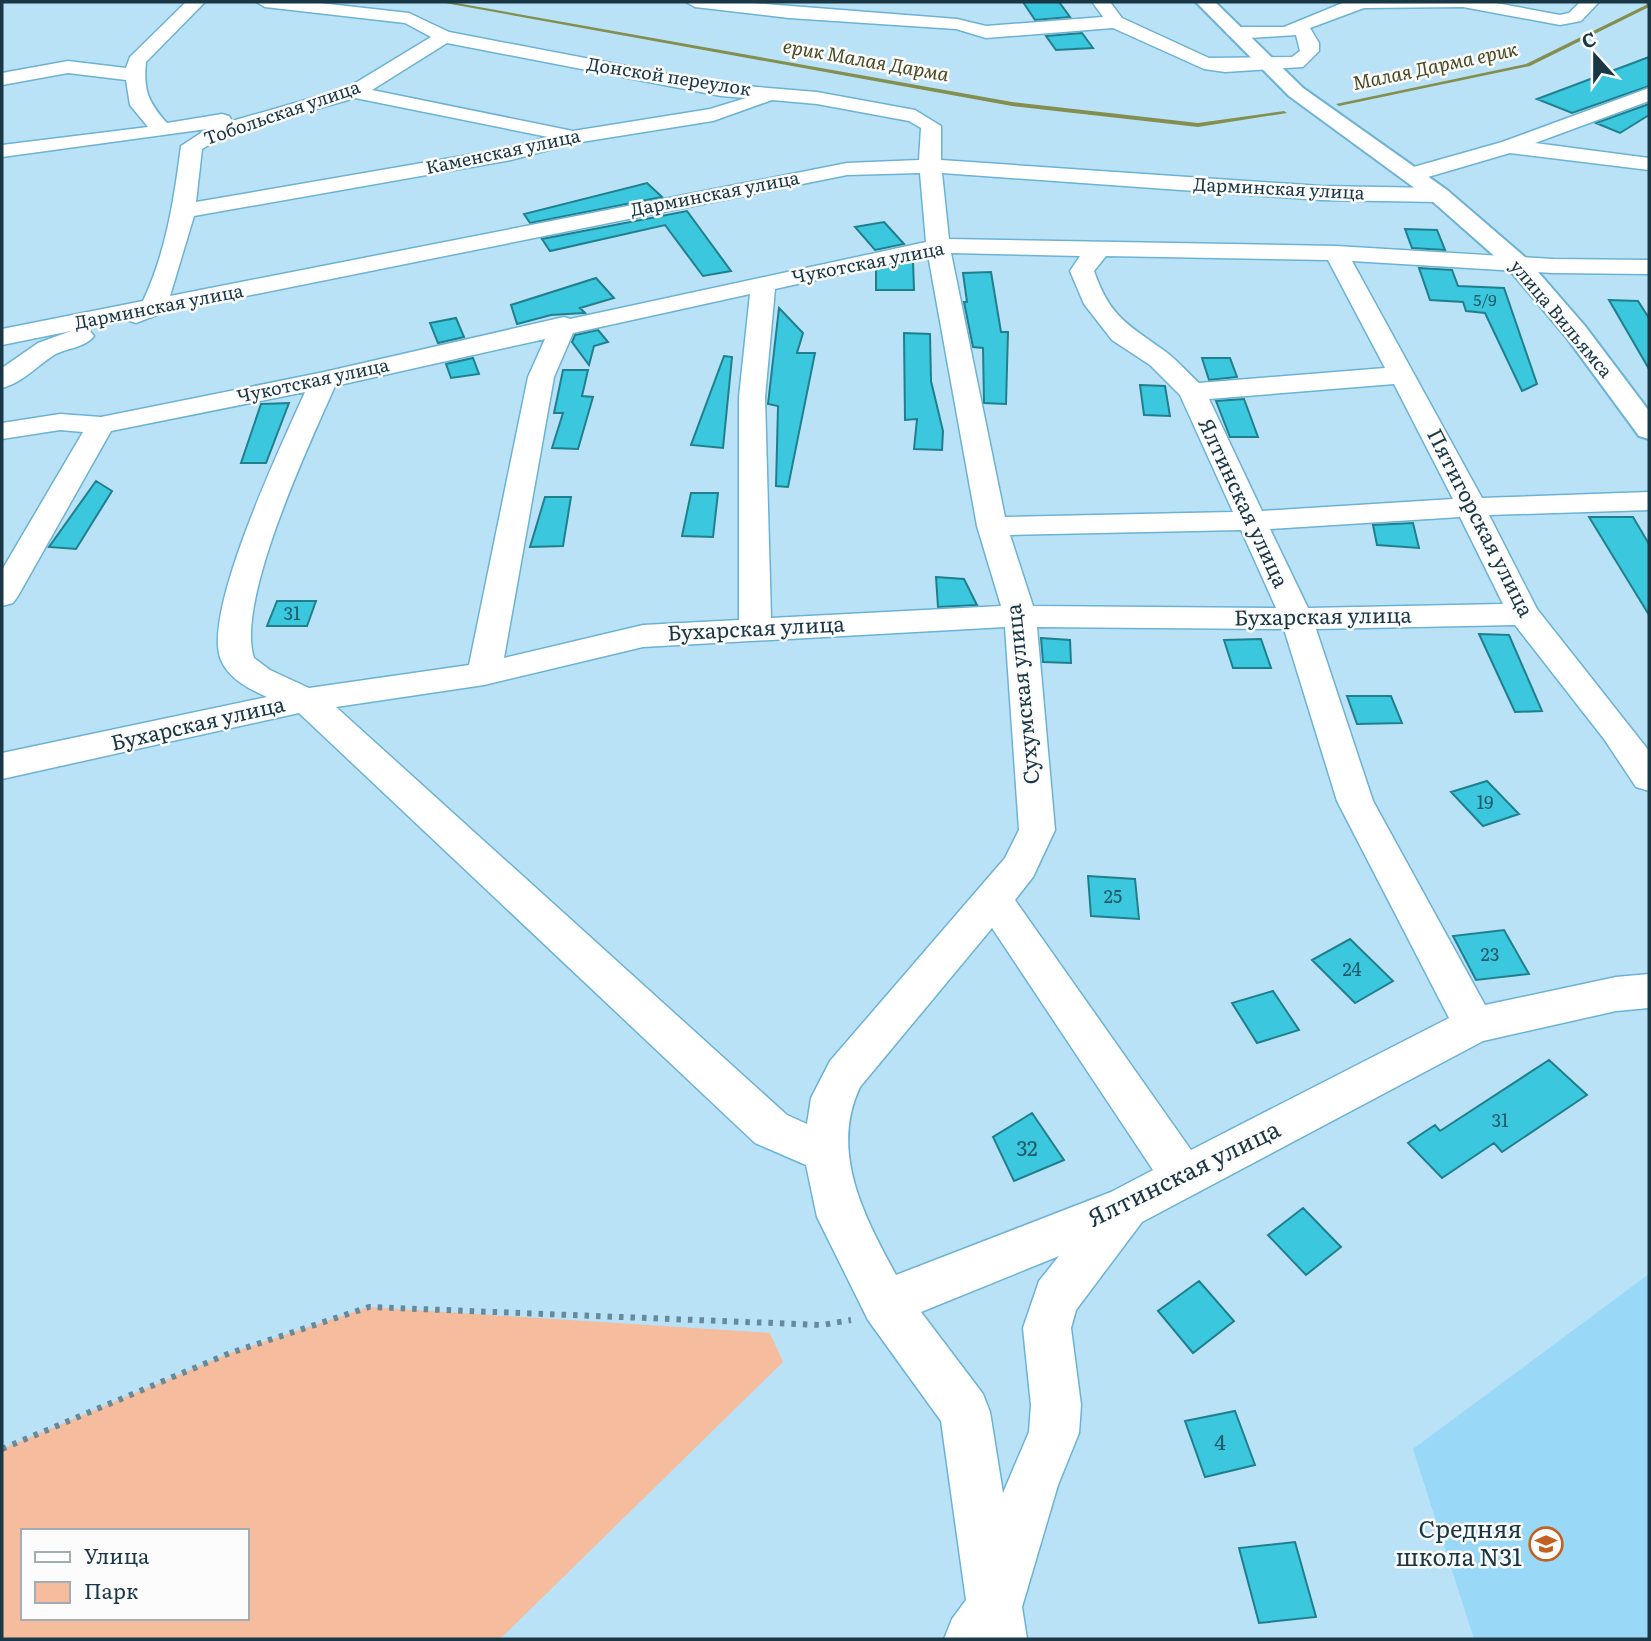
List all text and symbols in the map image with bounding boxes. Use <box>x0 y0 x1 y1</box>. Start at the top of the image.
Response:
north arrow <box>1560 21 1630 91</box>
text: С <box>1577 24 1600 55</box>
water label: ерик Малая Дарма <box>781 31 951 87</box>
water label: Малая Дарма ерик <box>1350 34 1520 96</box>
street label: Донской переулок <box>585 49 753 102</box>
street label: Тобольская улица <box>200 72 364 151</box>
street label: Каменская улица <box>423 121 583 180</box>
street label: Дарминская улица <box>628 163 802 222</box>
street label: Дарминская улица <box>1193 170 1366 205</box>
street label: Чукотская улица <box>789 233 946 290</box>
street label: улица Вильямса <box>1504 253 1620 383</box>
street label: Дарминская улица <box>72 276 246 335</box>
house number: 5/9 <box>1473 287 1497 311</box>
street label: Чукотская улица <box>234 350 391 409</box>
street label: Ялтинская улица <box>1192 412 1299 593</box>
street label: Пятигорская улица <box>1421 422 1544 622</box>
street label: Бухарская улица <box>1234 597 1413 632</box>
house number: 31 <box>283 599 301 626</box>
street label: Сухумская улица <box>996 602 1045 786</box>
street label: Бухарская улица <box>666 606 846 647</box>
street label: Бухарская улица <box>107 686 288 757</box>
house number: 19 <box>1477 788 1493 815</box>
house number: 25 <box>1104 882 1122 909</box>
house number: 23 <box>1481 940 1499 967</box>
house number: 24 <box>1342 955 1362 982</box>
house number: 31 <box>1491 1106 1509 1133</box>
street label: Ялтинская улица <box>1081 1110 1285 1234</box>
house number: 32 <box>1016 1131 1038 1162</box>
house number: 4 <box>1214 1425 1226 1456</box>
place label: Средняя школа N31 <box>1395 1510 1522 1573</box>
school or university icon: Средняя школа N31 <box>1527 1525 1565 1563</box>
legend <box>21 1529 248 1620</box>
text: Улица <box>84 1539 150 1570</box>
text: Парк <box>84 1574 139 1605</box>

